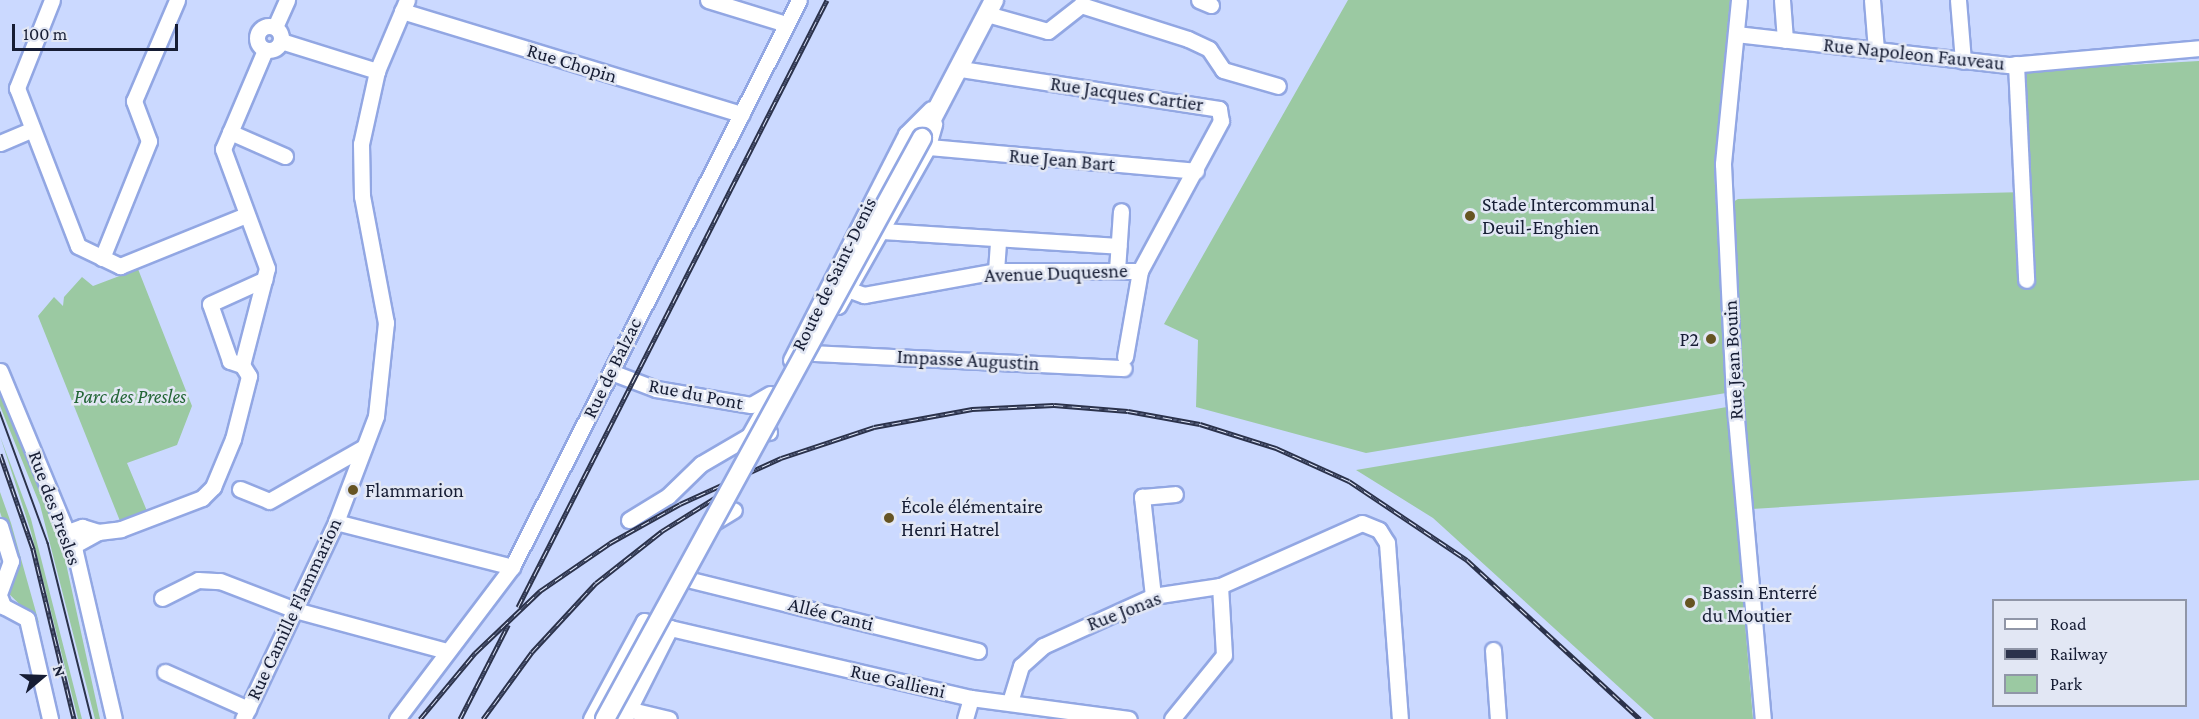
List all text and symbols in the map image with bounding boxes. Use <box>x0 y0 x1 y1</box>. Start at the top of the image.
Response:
scale bar <box>15 12 182 50</box>
text: 100 m <box>23 24 67 44</box>
street label: Rue Napoleon Fauveau <box>1822 33 2006 75</box>
street label: Rue Chopin <box>524 38 620 88</box>
street label: Rue Jacques Cartier <box>1049 71 1205 117</box>
street label: Rue Jean Bart <box>1008 143 1116 177</box>
place label: Stade Intercommunal Deuil-Enghien <box>1482 192 1655 239</box>
street label: Route de Saint-Denis <box>786 193 882 355</box>
marker: Stade Intercommunal Deuil-Enghien <box>1463 209 1477 223</box>
street label: Avenue Duquesne <box>984 259 1128 287</box>
street label: Rue Jean Bouin <box>1718 300 1748 420</box>
street label: Rue de Balzac <box>577 314 647 422</box>
place label: P2 <box>1679 327 1699 351</box>
marker: P2 <box>1704 332 1718 346</box>
street label: Impasse Augustin <box>896 344 1040 376</box>
street label: Rue du Pont <box>647 373 745 415</box>
park label: Parc des Presles <box>74 384 186 408</box>
street label: Rue des Presles <box>23 447 87 569</box>
place label: Flammarion <box>365 478 464 502</box>
marker: Flammarion <box>346 483 360 497</box>
place label: École élémentaire Henri Hatrel <box>901 494 1043 541</box>
marker: École élémentaire Henri Hatrel <box>882 511 896 525</box>
street label: Rue Camille Flammarion <box>241 514 347 704</box>
place label: Bassin Enterré du Moutier <box>1702 580 1817 627</box>
street label: Rue Jonas <box>1083 586 1165 636</box>
street label: Allée Canti <box>786 592 876 636</box>
marker: Bassin Enterré du Moutier <box>1683 596 1697 610</box>
legend <box>1992 599 2187 707</box>
text: Road <box>2050 614 2087 634</box>
text: Railway <box>2050 644 2107 664</box>
north arrow <box>12 647 72 707</box>
street label: Rue Gallieni <box>848 658 948 704</box>
text: N <box>50 663 69 679</box>
text: Park <box>2050 674 2082 694</box>

